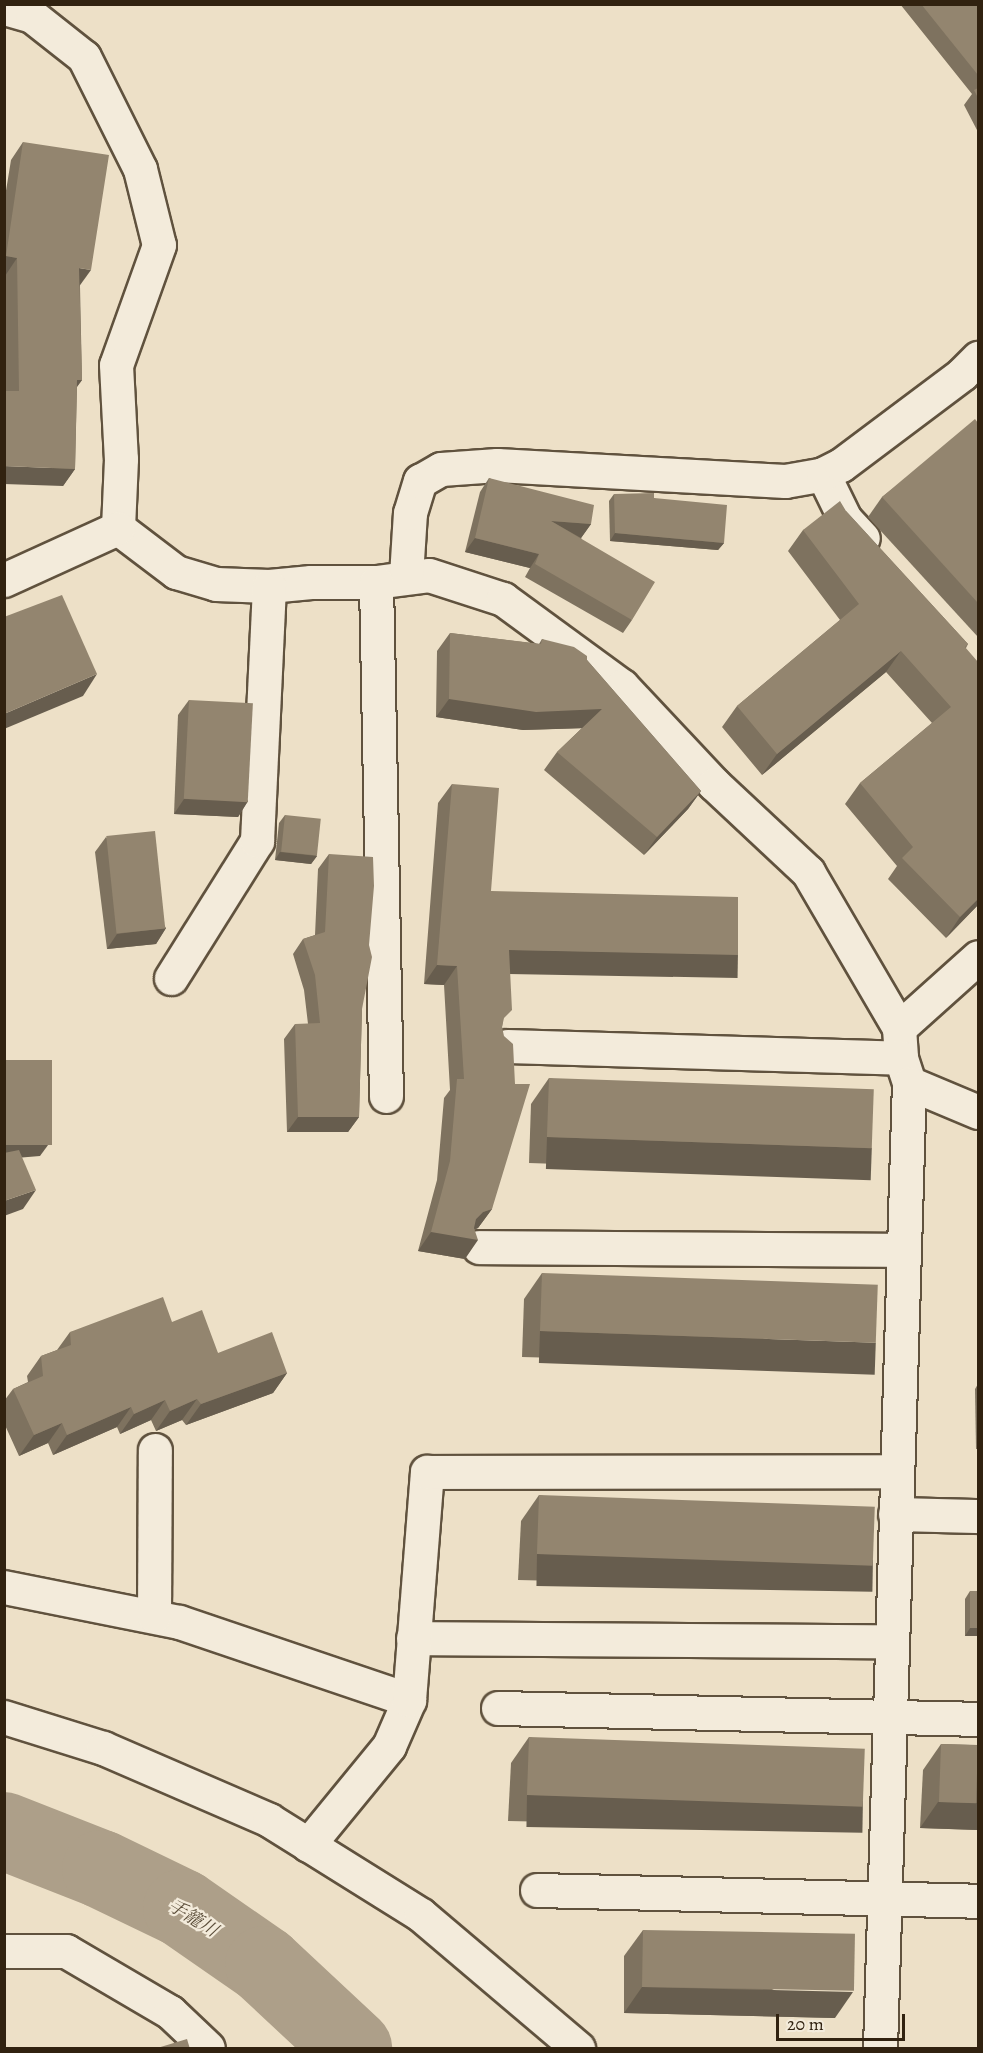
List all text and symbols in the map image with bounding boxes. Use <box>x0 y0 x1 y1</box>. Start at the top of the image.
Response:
water label: 手籠川 <box>164 1895 222 1941</box>
scale bar <box>779 2002 908 2040</box>
text: 20 m <box>787 2012 824 2036</box>

